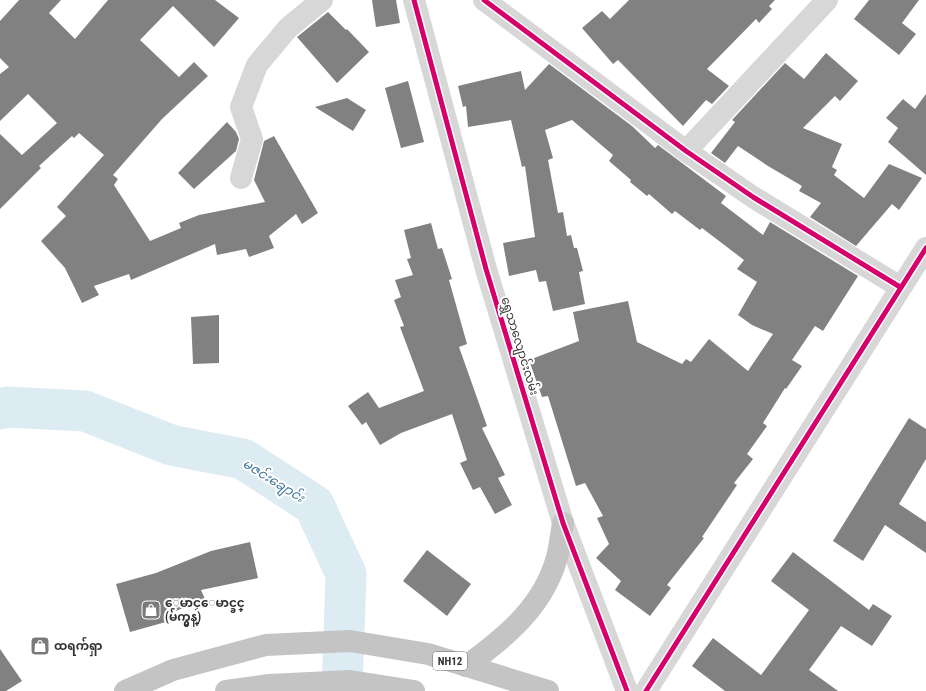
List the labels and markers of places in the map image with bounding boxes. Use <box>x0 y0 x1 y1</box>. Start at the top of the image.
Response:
place label: ေမာင္ေမာင္ခင္ (မ်က္မွန္) <box>165 596 245 627</box>
shop icon: ေမာင္ေမာင္ခင္ (မ်က္မွန္) <box>140 599 162 621</box>
shop icon: ထရက်ရှာ <box>29 635 51 657</box>
place label: ထရက်ရှာ <box>54 636 102 657</box>

